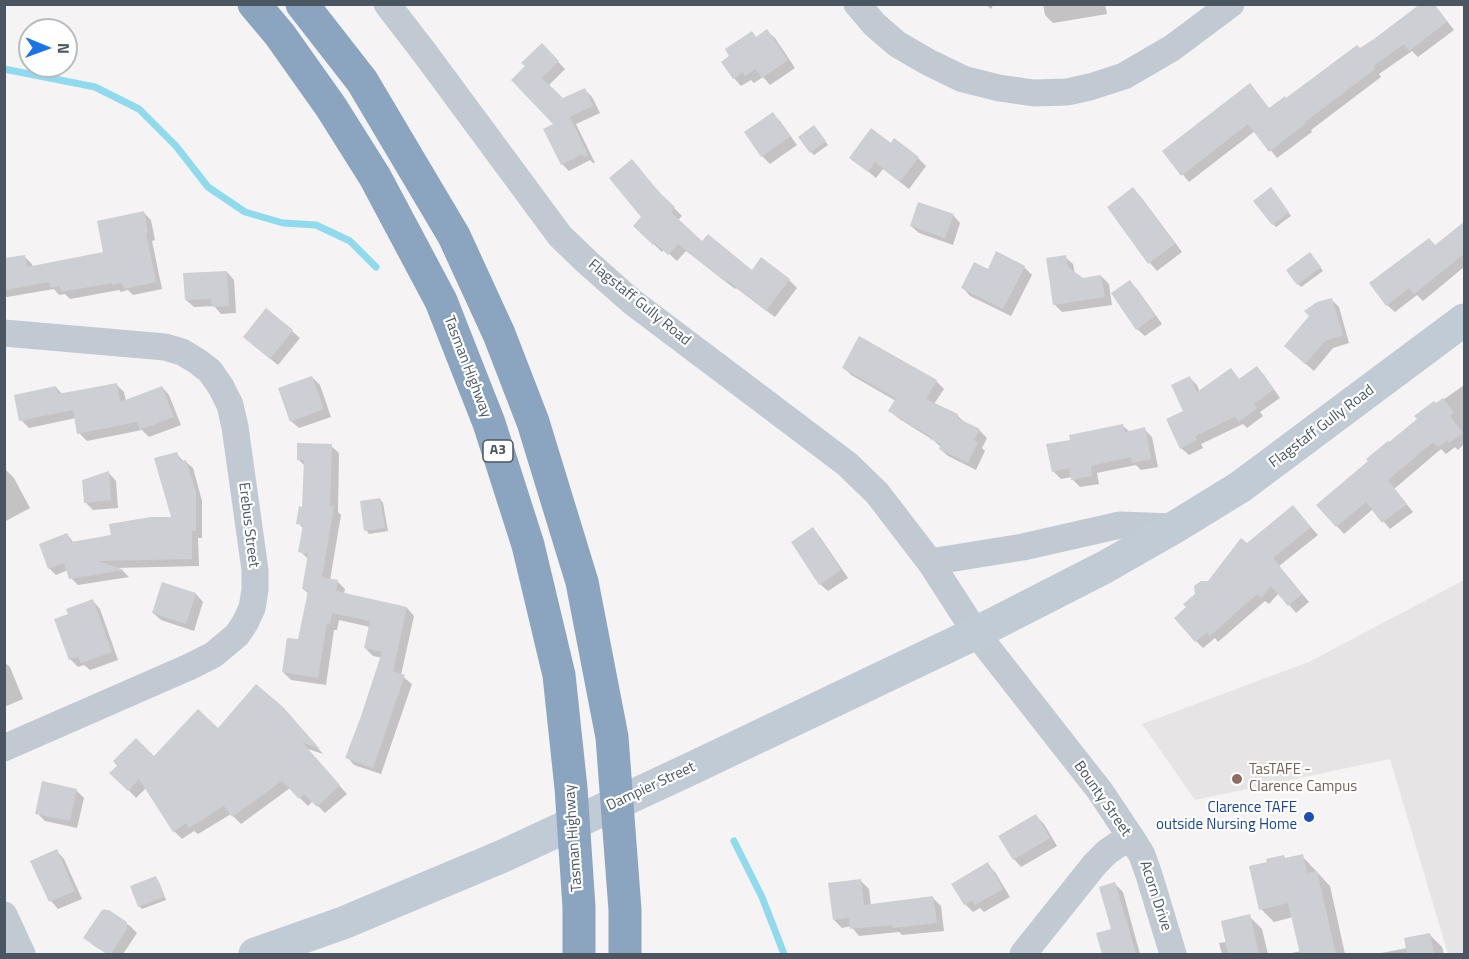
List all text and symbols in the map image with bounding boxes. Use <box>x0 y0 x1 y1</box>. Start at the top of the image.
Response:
north arrow <box>18 18 78 78</box>
text: N <box>52 43 76 54</box>
street label: Flagstaff Gully Road <box>584 256 694 350</box>
street label: Tasman Highway <box>439 314 495 420</box>
street label: Flagstaff Gully Road <box>1266 382 1378 472</box>
road number: A3 <box>483 440 513 462</box>
street label: Erebus Street <box>234 481 262 569</box>
street label: Bounty Street <box>1070 758 1134 840</box>
street label: Dampier Street <box>604 759 698 815</box>
place label: TasTAFE - Clarence Campus <box>1249 761 1357 796</box>
marker: TasTAFE - Clarence Campus <box>1230 772 1244 786</box>
street label: Tasman Highway <box>561 784 587 892</box>
place label: Clarence TAFE outside Nursing Home <box>1156 799 1297 834</box>
marker: Clarence TAFE outside Nursing Home <box>1302 810 1316 824</box>
street label: Acorn Drive <box>1135 859 1175 933</box>

